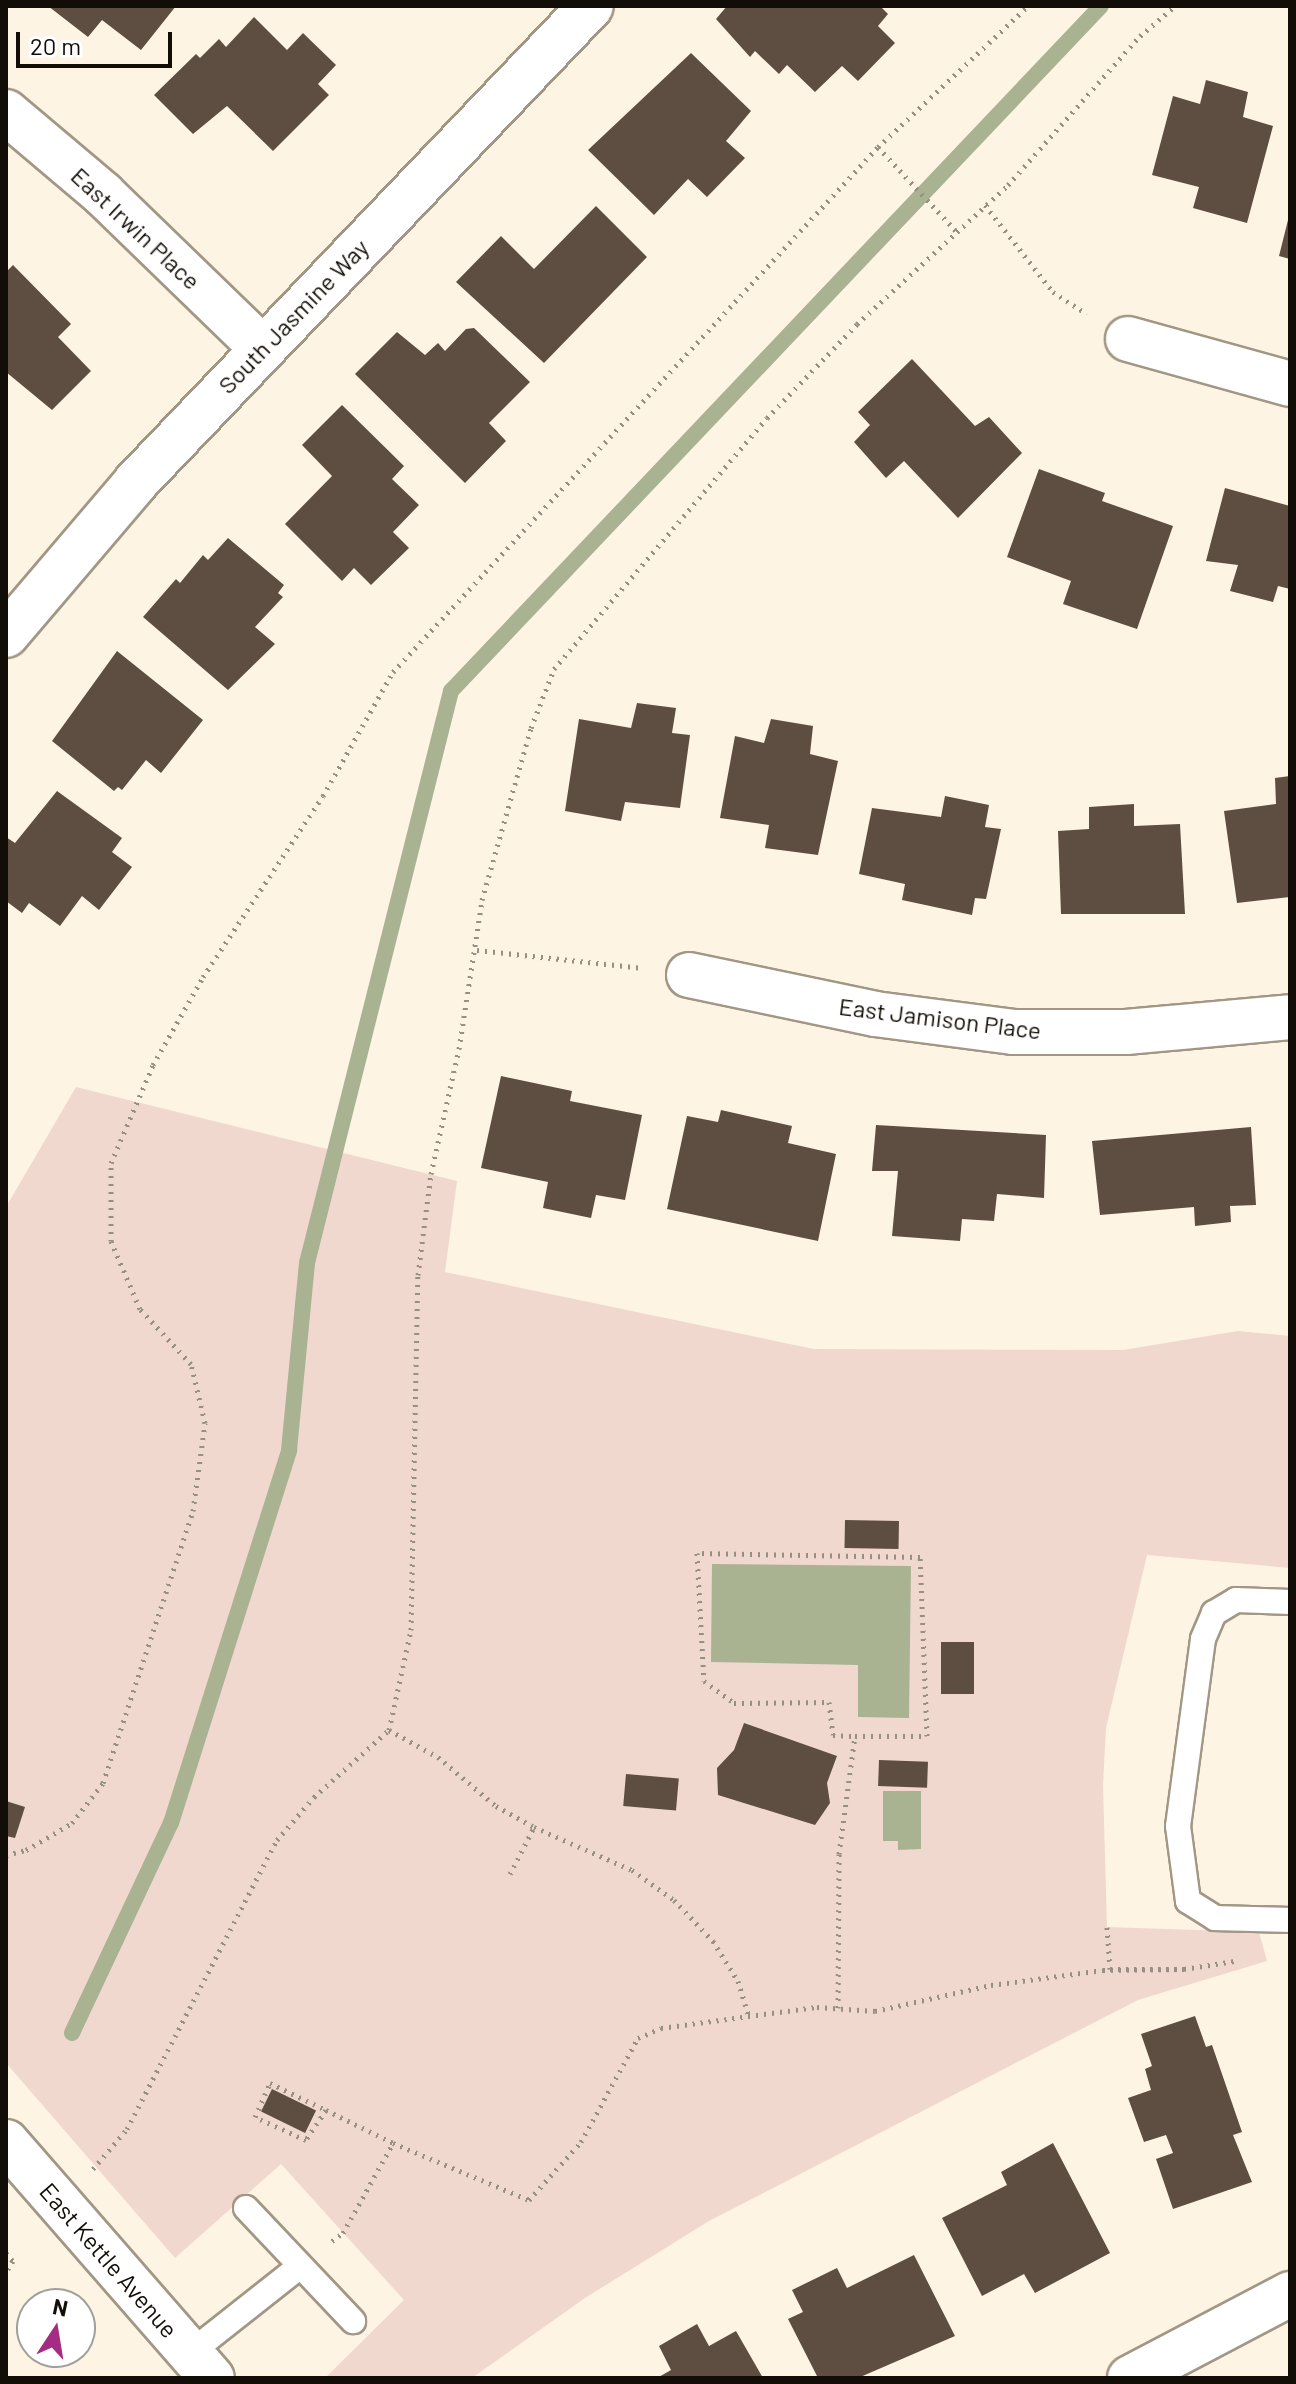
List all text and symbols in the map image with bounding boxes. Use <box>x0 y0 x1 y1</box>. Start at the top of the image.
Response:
scale bar <box>20 16 176 66</box>
text: 20 m <box>30 31 81 60</box>
street label: East Irwin Place <box>66 161 206 295</box>
street label: South Jasmine Way <box>212 233 374 399</box>
street label: East Jamison Place <box>837 991 1043 1045</box>
street label: East Kettle Avenue <box>34 2177 184 2343</box>
north arrow <box>16 2288 96 2368</box>
text: N <box>51 2292 70 2321</box>

